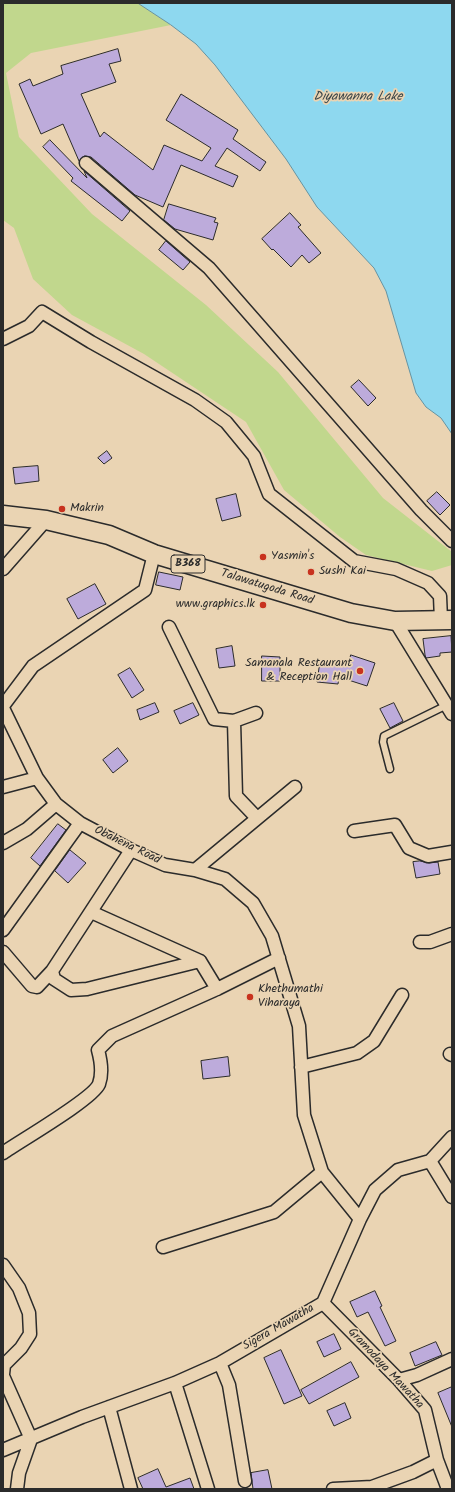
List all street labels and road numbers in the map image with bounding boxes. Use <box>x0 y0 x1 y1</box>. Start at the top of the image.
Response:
road number: B368 <box>171 555 205 573</box>
street label: Talawatugoda Road <box>219 567 315 609</box>
street label: Obahena Road <box>91 824 163 868</box>
street label: Sigera Mawatha <box>241 1302 317 1354</box>
street label: Gramodaya Mawatha <box>344 1326 426 1412</box>

